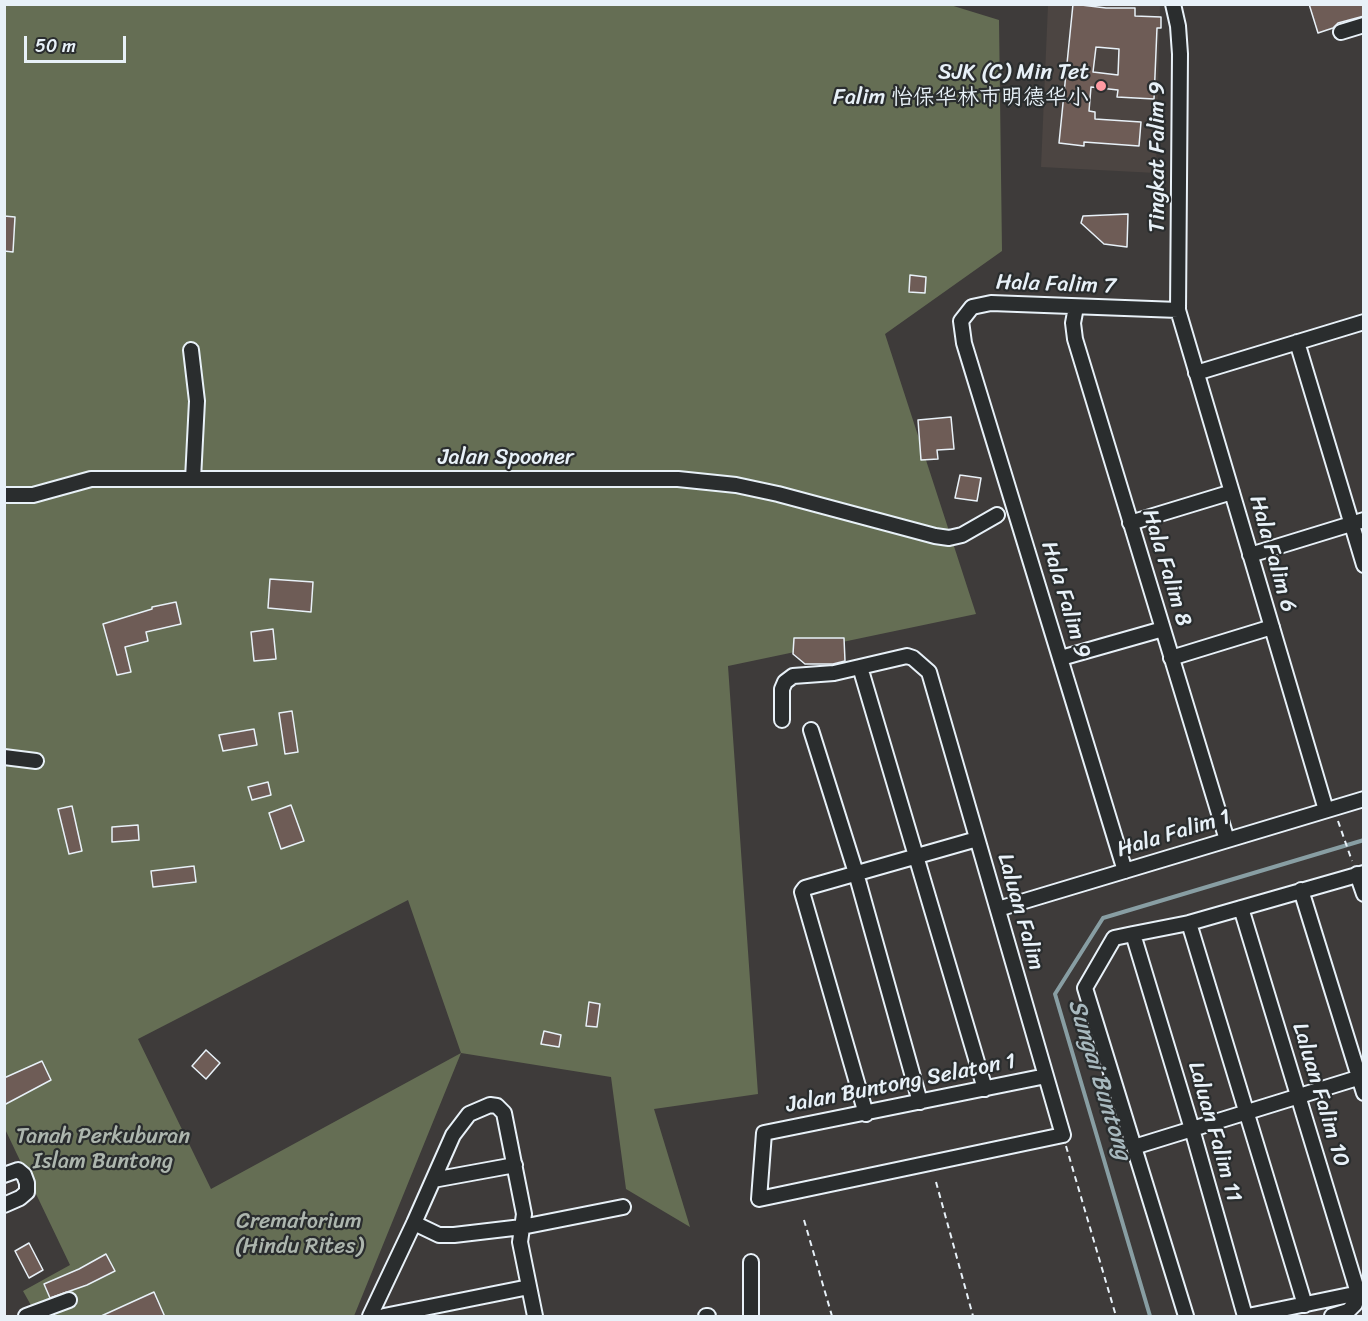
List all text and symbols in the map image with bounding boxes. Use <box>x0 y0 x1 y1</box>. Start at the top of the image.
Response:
scale bar <box>27 24 129 62</box>
text: 50 m <box>35 30 76 62</box>
place label: SJK (C) Min Tet Falim 怡保华林市明德华小 <box>833 60 1089 112</box>
marker: SJK (C) Min Tet Falim 怡保华林市明德华小 <box>1094 79 1108 93</box>
street label: Tingkat Falim 9 <box>1145 82 1171 232</box>
street label: Hala Falim 7 <box>995 270 1117 300</box>
street label: Jalan Spooner <box>438 445 574 471</box>
street label: Hala Falim 6 <box>1243 493 1301 615</box>
street label: Hala Falim 8 <box>1136 506 1196 630</box>
street label: Hala Falim 9 <box>1035 538 1095 662</box>
street label: Hala Falim 1 <box>1114 804 1234 864</box>
street label: Laluan Falim <box>991 851 1049 973</box>
water label: Sungai Buntong <box>1061 996 1137 1164</box>
street label: Laluan Falim 10 <box>1286 1020 1354 1170</box>
street label: Jalan Buntong Selaton 1 <box>784 1049 1018 1119</box>
street label: Laluan Falim 11 <box>1181 1059 1247 1205</box>
park label: Tanah Perkuburan Islam Buntong <box>16 1124 190 1176</box>
park label: Crematorium (Hindu Rites) <box>235 1209 363 1260</box>

